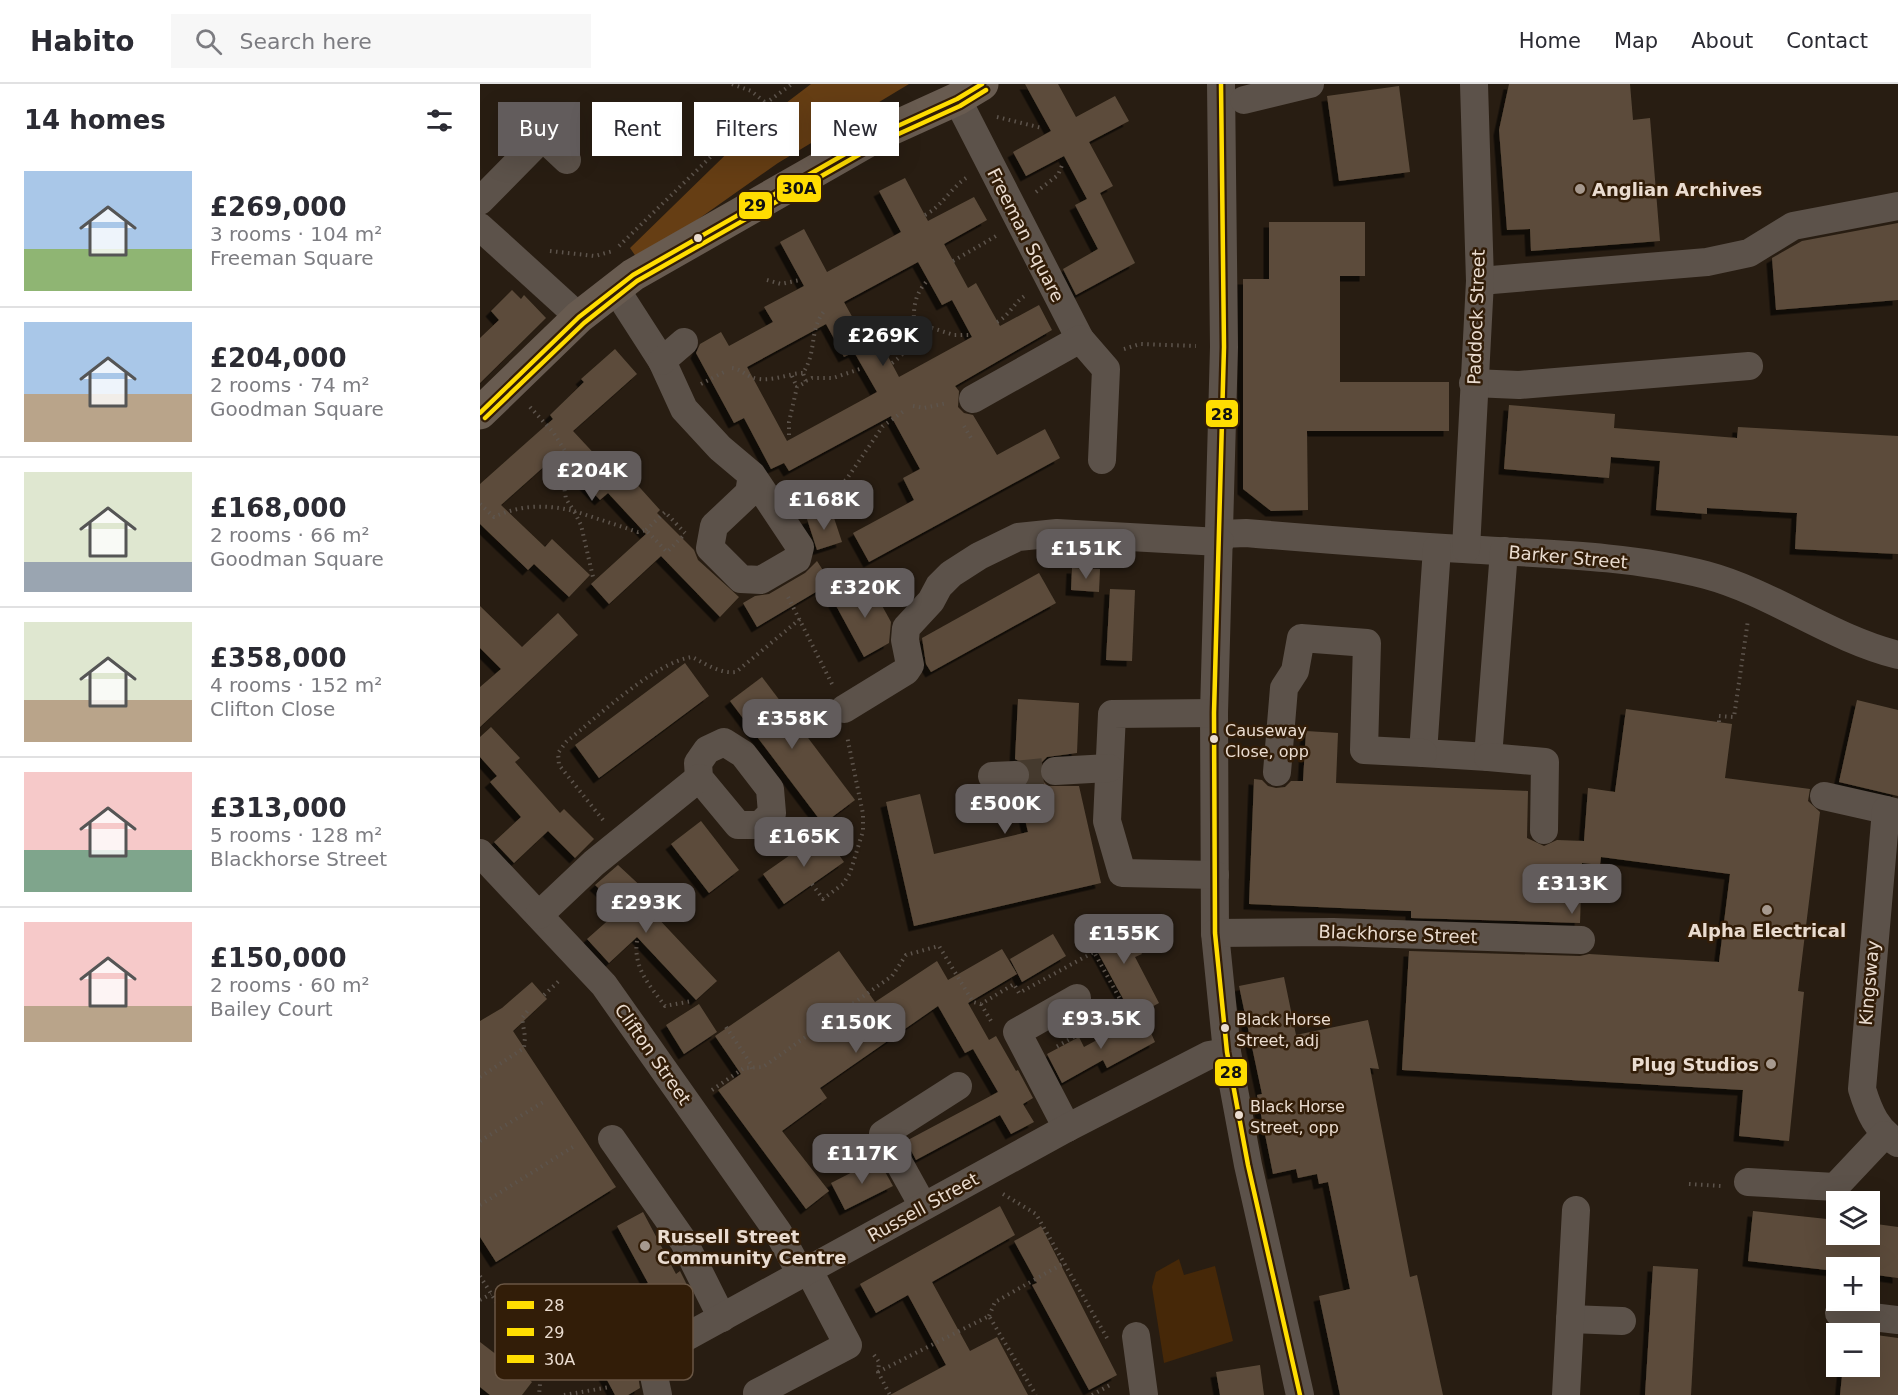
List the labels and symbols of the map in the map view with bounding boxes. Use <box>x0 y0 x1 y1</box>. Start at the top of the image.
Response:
street label: Freeman Square <box>983 165 1069 305</box>
line badge: 30A <box>776 174 822 203</box>
text: 30A <box>782 179 817 198</box>
place label: Anglian Archives <box>1592 179 1762 200</box>
marker: Anglian Archives <box>1573 182 1587 196</box>
line badge: 29 <box>738 191 773 220</box>
text: 29 <box>744 196 766 215</box>
unlabelled marker <box>692 232 704 244</box>
street label: Paddock Street <box>1463 249 1489 385</box>
pin: £269K <box>841 316 925 367</box>
line badge: 28 <box>1205 399 1239 428</box>
text: 28 <box>1211 405 1233 424</box>
pin: £204K <box>550 451 634 502</box>
pin: £168K <box>782 480 866 531</box>
pin: £151K <box>1044 529 1128 580</box>
street label: Barker Street <box>1508 541 1628 573</box>
pin: £320K <box>823 568 907 619</box>
pin: £358K <box>750 699 834 750</box>
place label: Causeway Close, opp <box>1225 721 1309 761</box>
marker: Causeway Close, opp <box>1208 733 1220 745</box>
pin: £500K <box>963 784 1047 835</box>
pin: £165K <box>762 817 846 868</box>
pin: £313K <box>1530 864 1614 915</box>
pin: £293K <box>604 883 688 934</box>
marker: Alpha Electrical <box>1760 903 1774 917</box>
pin: £155K <box>1082 914 1166 965</box>
place label: Alpha Electrical <box>1688 920 1846 941</box>
street label: Blackhorse Street <box>1318 921 1478 947</box>
street label: Kingsway <box>1855 939 1883 1026</box>
street label: Clifton Street <box>610 999 696 1109</box>
pin: £93.5K <box>1052 999 1150 1050</box>
pin: £150K <box>814 1003 898 1054</box>
place label: Black Horse Street, adj <box>1236 1010 1331 1050</box>
marker: Black Horse Street, adj <box>1219 1022 1231 1034</box>
place label: Plug Studios <box>1631 1054 1759 1075</box>
marker: Plug Studios <box>1764 1057 1778 1071</box>
line badge: 28 <box>1214 1058 1248 1087</box>
text: 28 <box>1220 1063 1242 1082</box>
place label: Black Horse Street, opp <box>1250 1097 1345 1137</box>
marker: Black Horse Street, opp <box>1233 1109 1245 1121</box>
pin: £117K <box>820 1134 904 1185</box>
street label: Russell Street <box>864 1168 982 1246</box>
place label: Russell Street Community Centre <box>657 1226 846 1268</box>
marker: Russell Street Community Centre <box>638 1239 652 1253</box>
legend <box>495 1284 693 1380</box>
text: 28 <box>544 1296 564 1315</box>
text: 29 <box>544 1323 564 1342</box>
text: 30A <box>544 1350 575 1369</box>

